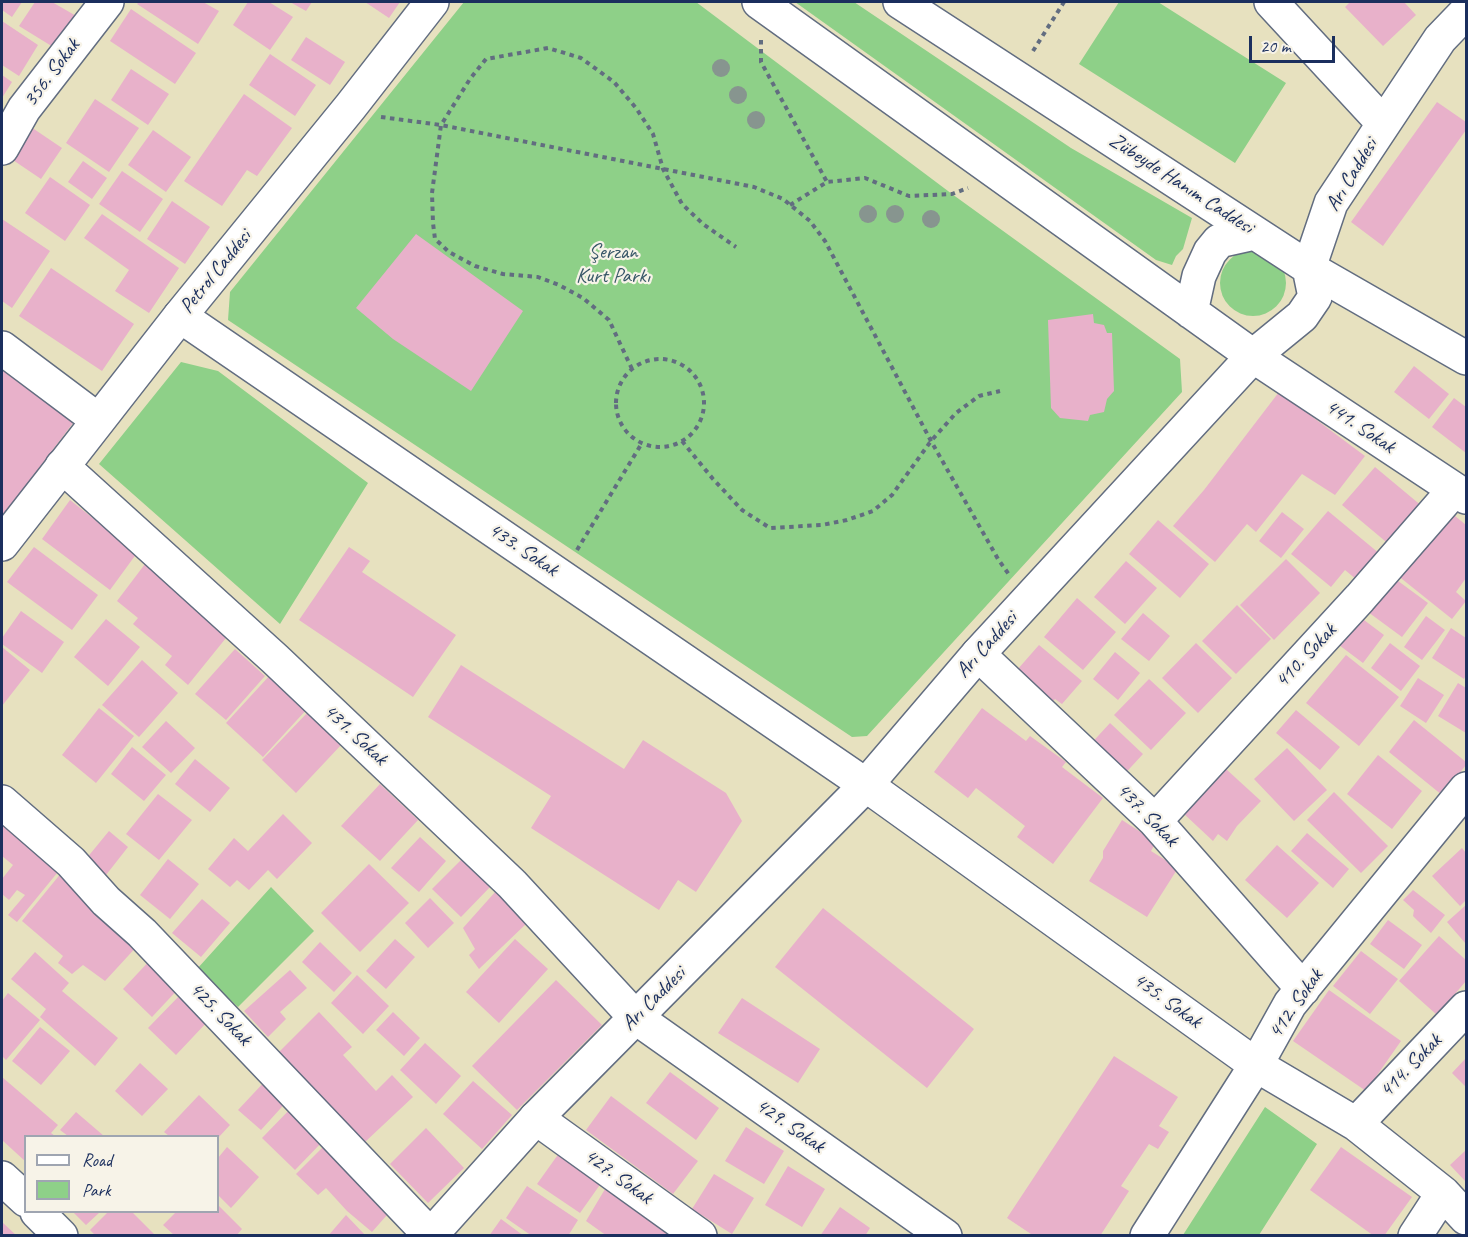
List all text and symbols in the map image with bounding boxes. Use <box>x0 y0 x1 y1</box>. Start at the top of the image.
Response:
scale bar <box>1252 24 1338 62</box>
street label: 356. Sokak <box>18 34 86 112</box>
text: 20 m <box>1260 35 1291 57</box>
street label: Zübeyde Hanım Caddesi <box>1104 128 1258 240</box>
street label: Arı Caddesi <box>1320 134 1384 216</box>
street label: Petrol Caddesi <box>175 225 257 319</box>
park label: Şerzan Kurt Parkı <box>576 239 650 289</box>
street label: 441. Sokak <box>1320 395 1400 459</box>
street label: 433. Sokak <box>483 518 563 582</box>
street label: Arı Caddesi <box>951 607 1023 683</box>
street label: 410. Sokak <box>1270 619 1342 693</box>
street label: 431. Sokak <box>318 699 392 771</box>
street label: 437. Sokak <box>1111 778 1183 852</box>
street label: Arı Caddesi <box>617 962 691 1036</box>
street label: 412. Sokak <box>1263 965 1329 1043</box>
street label: 435. Sokak <box>1128 968 1206 1034</box>
street label: 425. Sokak <box>184 977 256 1051</box>
street label: 414. Sokak <box>1375 1029 1447 1103</box>
street label: 429. Sokak <box>751 1093 829 1159</box>
legend <box>24 1135 219 1213</box>
street label: 427. Sokak <box>579 1144 657 1210</box>
text: Road <box>82 1149 112 1171</box>
text: Park <box>82 1179 111 1201</box>

